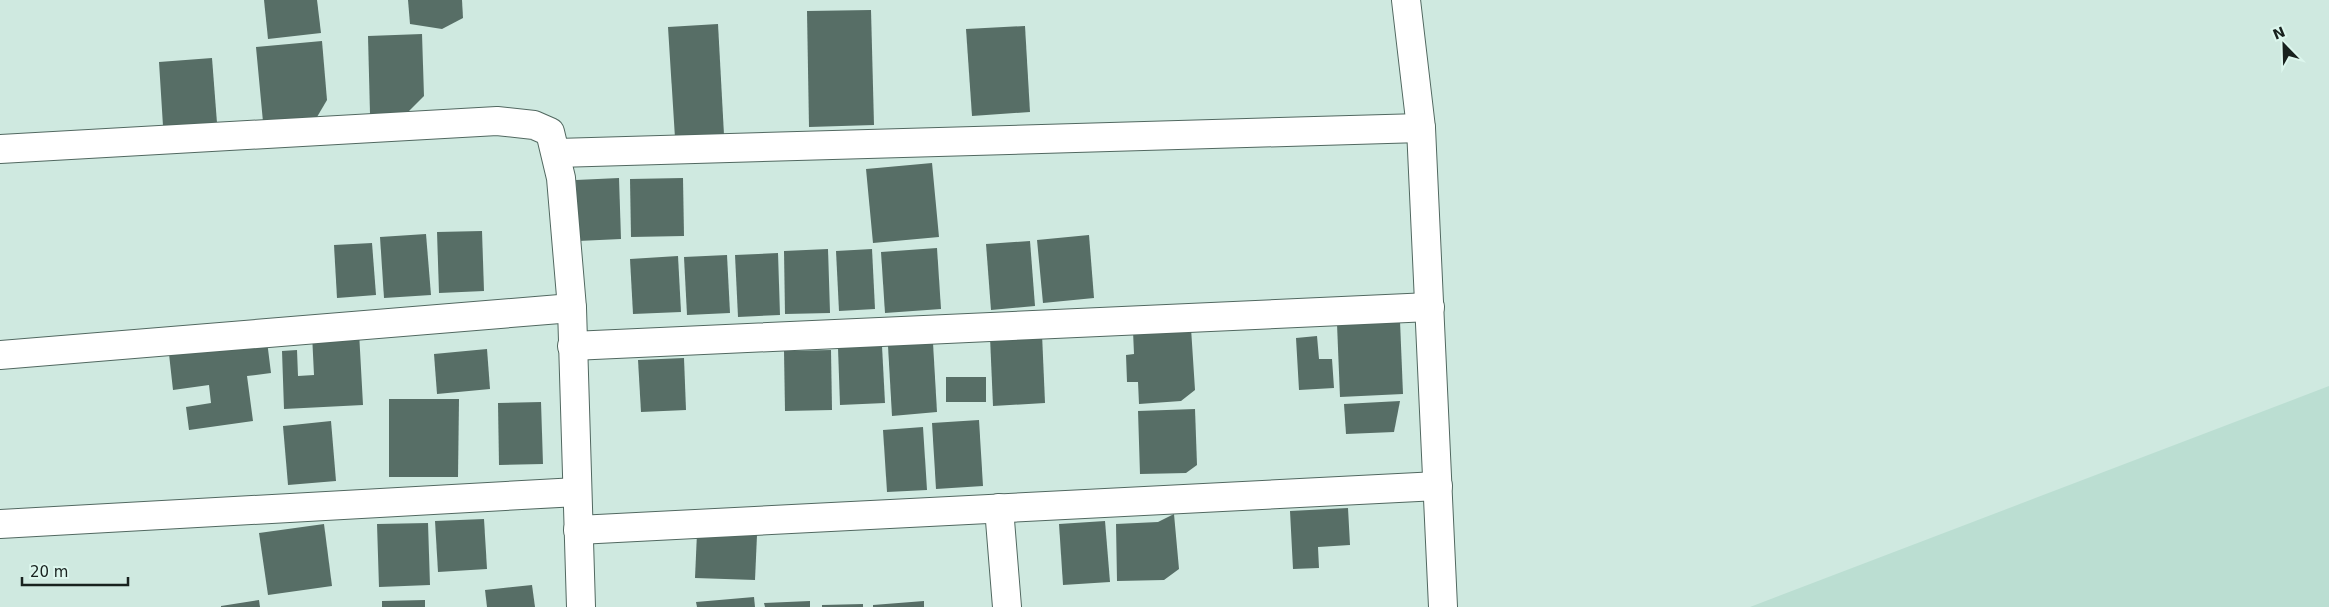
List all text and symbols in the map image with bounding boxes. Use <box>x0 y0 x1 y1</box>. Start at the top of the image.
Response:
north arrow <box>2259 20 2309 70</box>
text: N <box>2270 23 2287 43</box>
scale bar <box>22 554 129 586</box>
text: 20 m <box>30 563 68 581</box>

